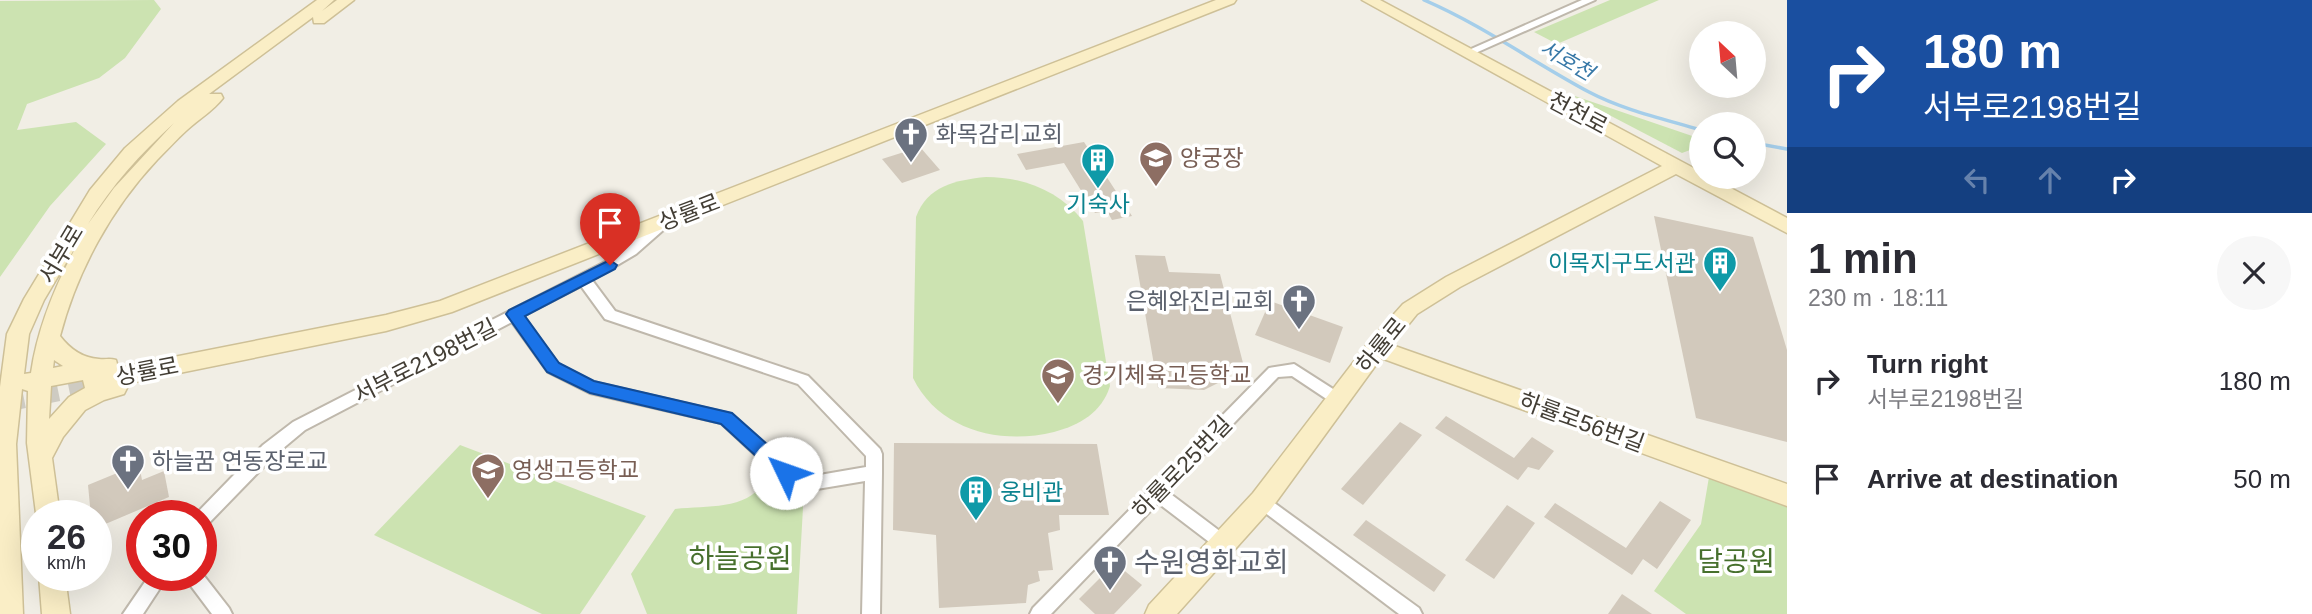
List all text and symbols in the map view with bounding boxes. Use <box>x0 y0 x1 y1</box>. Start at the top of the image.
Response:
north arrow <box>1689 21 1766 98</box>
map controls <box>1689 21 1766 189</box>
text: 180 m <box>1923 24 2062 78</box>
icon: right <box>1808 28 1899 119</box>
water label: 서호천 <box>1536 36 1600 86</box>
street label: 천천로 <box>1544 87 1612 139</box>
text: 서부로2198번길 <box>1923 89 2141 125</box>
button: search <box>1689 112 1766 189</box>
church icon: 화목감리교회 <box>892 115 930 164</box>
place label: 화목감리교회 <box>936 121 1063 147</box>
school or university icon: 양궁장 <box>1137 139 1175 188</box>
building icon: 기숙사 <box>1079 141 1117 190</box>
place label: 양궁장 <box>1180 145 1243 171</box>
icon: left <box>1958 161 1996 199</box>
icon: ahead <box>2031 161 2069 199</box>
icon: right <box>2104 161 2142 199</box>
street label: 상률로 <box>655 188 723 236</box>
place label: 기숙사 <box>1066 191 1130 217</box>
pin <box>580 193 640 265</box>
icon: arrive <box>591 204 629 242</box>
street label: 서부로 <box>34 220 88 288</box>
text: 1 min <box>1808 235 1918 282</box>
button: close <box>2217 236 2291 310</box>
building icon: 이목지구도서관 <box>1701 244 1739 293</box>
place label: 이목지구도서관 <box>1548 250 1696 276</box>
church icon: 은혜와진리교회 <box>1280 282 1318 331</box>
text: 230 m · 18:11 <box>1808 285 1948 311</box>
place label: 은혜와진리교회 <box>1126 288 1274 314</box>
street label: 하률로 <box>1351 312 1411 378</box>
street label: 서부로2198번길 <box>349 314 501 408</box>
text: Turn right <box>1867 349 1988 379</box>
street label: 상률로 <box>113 352 181 390</box>
school or university icon: 경기체육고등학교 <box>1039 356 1077 405</box>
place label: 경기체육고등학교 <box>1082 362 1251 388</box>
icon: right <box>1808 362 1846 400</box>
text: 180 m <box>2219 366 2291 396</box>
text: 서부로2198번길 <box>1867 386 2024 412</box>
street label: 하률로56번길 <box>1516 387 1648 457</box>
street label: 하률로25번길 <box>1127 411 1237 523</box>
position arrow <box>749 436 823 510</box>
church icon: 하늘꿈 연동장로교 <box>109 442 147 491</box>
place label: 하늘꿈 연동장로교 <box>152 448 328 474</box>
school or university icon: 영생고등학교 <box>469 451 507 500</box>
place label: 영생고등학교 <box>512 457 639 483</box>
icon: arrive <box>1808 460 1846 498</box>
text: Arrive at destination <box>1867 464 2118 494</box>
text: 50 m <box>2233 464 2291 494</box>
building icon: 웅비관 <box>957 473 995 522</box>
place label: 웅비관 <box>1000 479 1063 505</box>
speed limit sign: 30 <box>126 500 217 591</box>
text: 26 <box>47 517 86 556</box>
park label: 하늘공원 <box>688 543 792 574</box>
church icon: 수원영화교회 <box>1091 543 1129 592</box>
park label: 달공원 <box>1697 546 1775 577</box>
place label: 수원영화교회 <box>1134 547 1289 578</box>
text: km/h <box>47 553 86 573</box>

